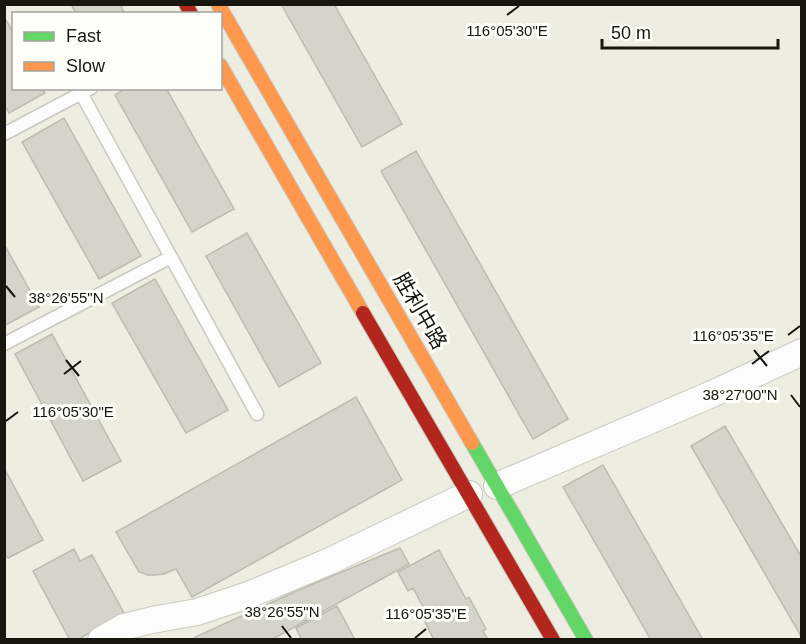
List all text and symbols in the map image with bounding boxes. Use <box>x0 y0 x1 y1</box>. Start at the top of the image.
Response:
legend <box>12 12 222 90</box>
scale bar <box>602 12 778 50</box>
text: 116°05'30"E <box>466 22 548 39</box>
text: 50 m <box>611 23 651 43</box>
text: Fast <box>66 26 101 46</box>
text: Slow <box>66 56 106 76</box>
street label: 胜利中路 <box>389 269 451 353</box>
text: 38°26'55"N <box>28 289 104 306</box>
text: 116°05'35"E <box>692 327 774 344</box>
text: 38°27'00"N <box>702 386 778 403</box>
text: 116°05'30"E <box>32 403 114 420</box>
text: 38°26'55"N <box>244 603 320 620</box>
text: 116°05'35"E <box>385 605 467 622</box>

